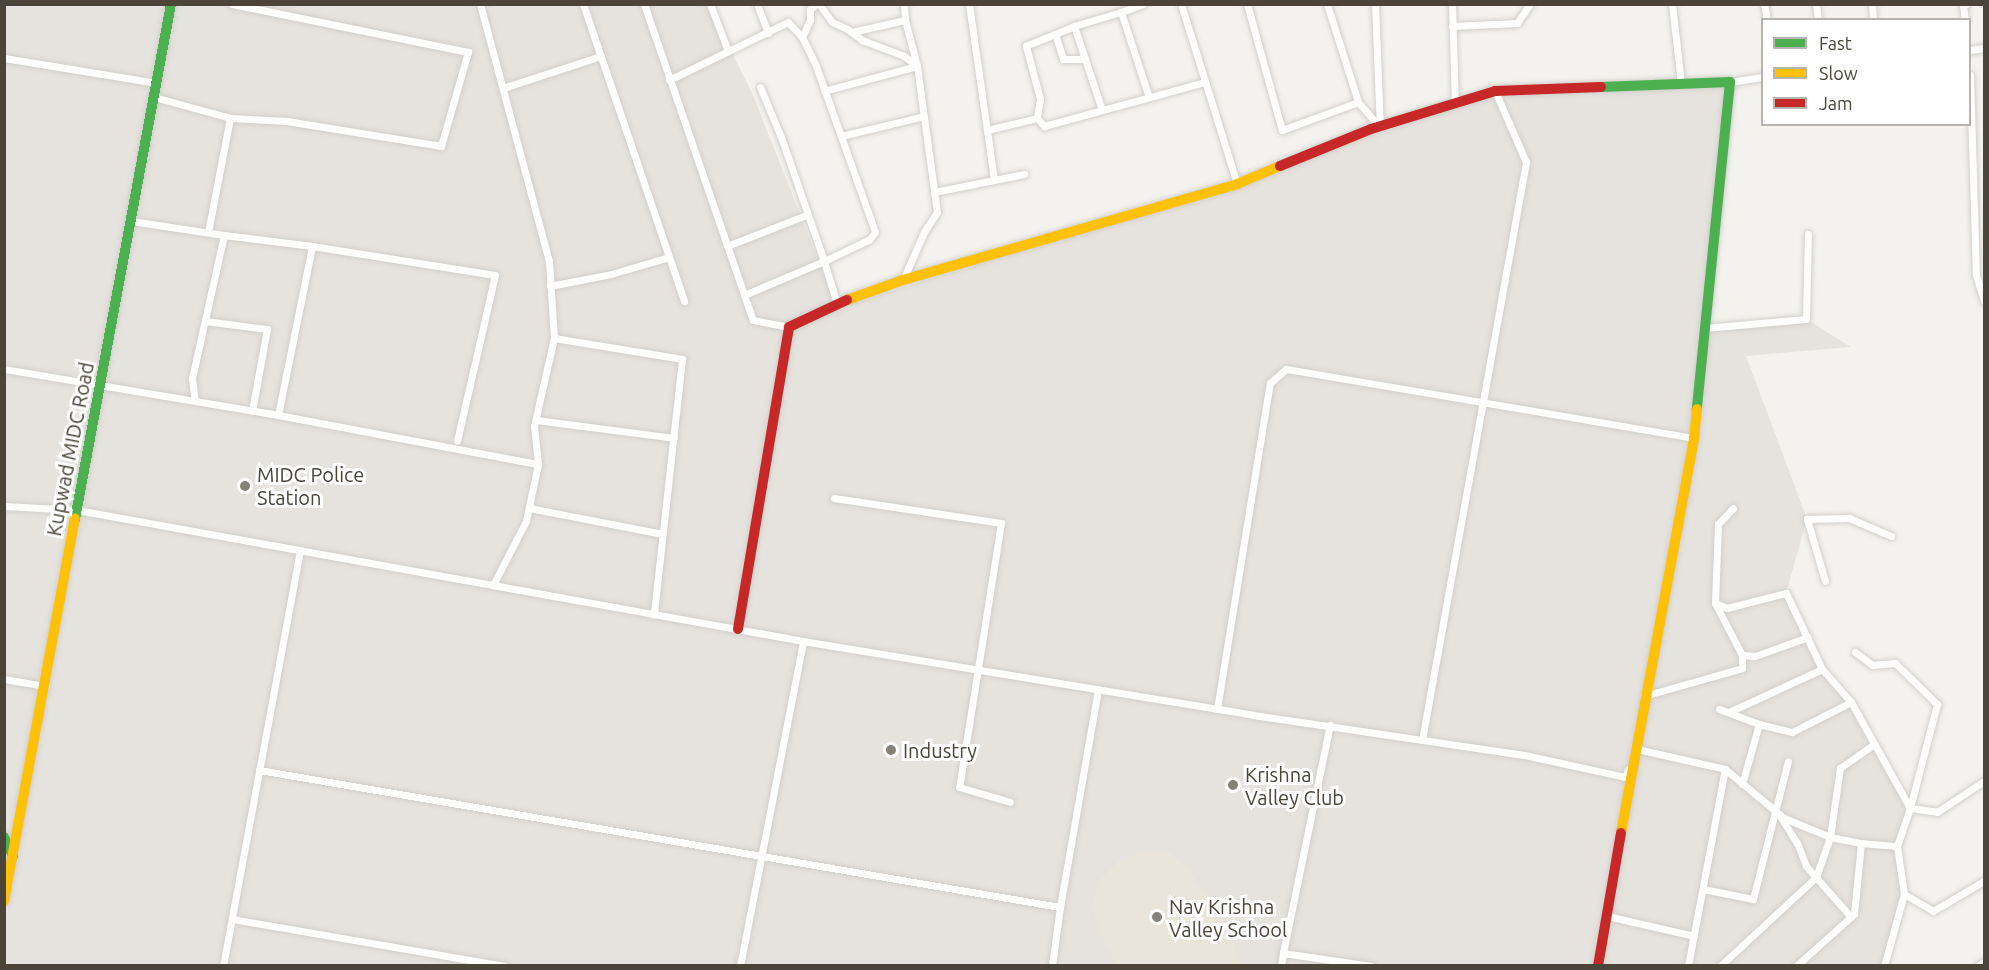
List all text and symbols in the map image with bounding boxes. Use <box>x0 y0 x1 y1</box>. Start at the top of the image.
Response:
legend <box>1761 18 1971 126</box>
text: Fast <box>1819 33 1852 53</box>
text: Slow <box>1819 63 1858 83</box>
text: Jam <box>1819 93 1853 113</box>
street label: Kupwad MIDC Road <box>41 360 99 538</box>
place label: MIDC Police Station <box>257 462 364 509</box>
marker: MIDC Police Station <box>238 479 252 493</box>
place label: Industry <box>903 738 977 762</box>
marker: Industry <box>884 743 898 757</box>
place label: Krishna Valley Club <box>1245 762 1344 809</box>
marker: Krishna Valley Club <box>1226 778 1240 792</box>
place label: Nav Krishna Valley School <box>1169 894 1287 941</box>
marker: Nav Krishna Valley School <box>1150 910 1164 924</box>

